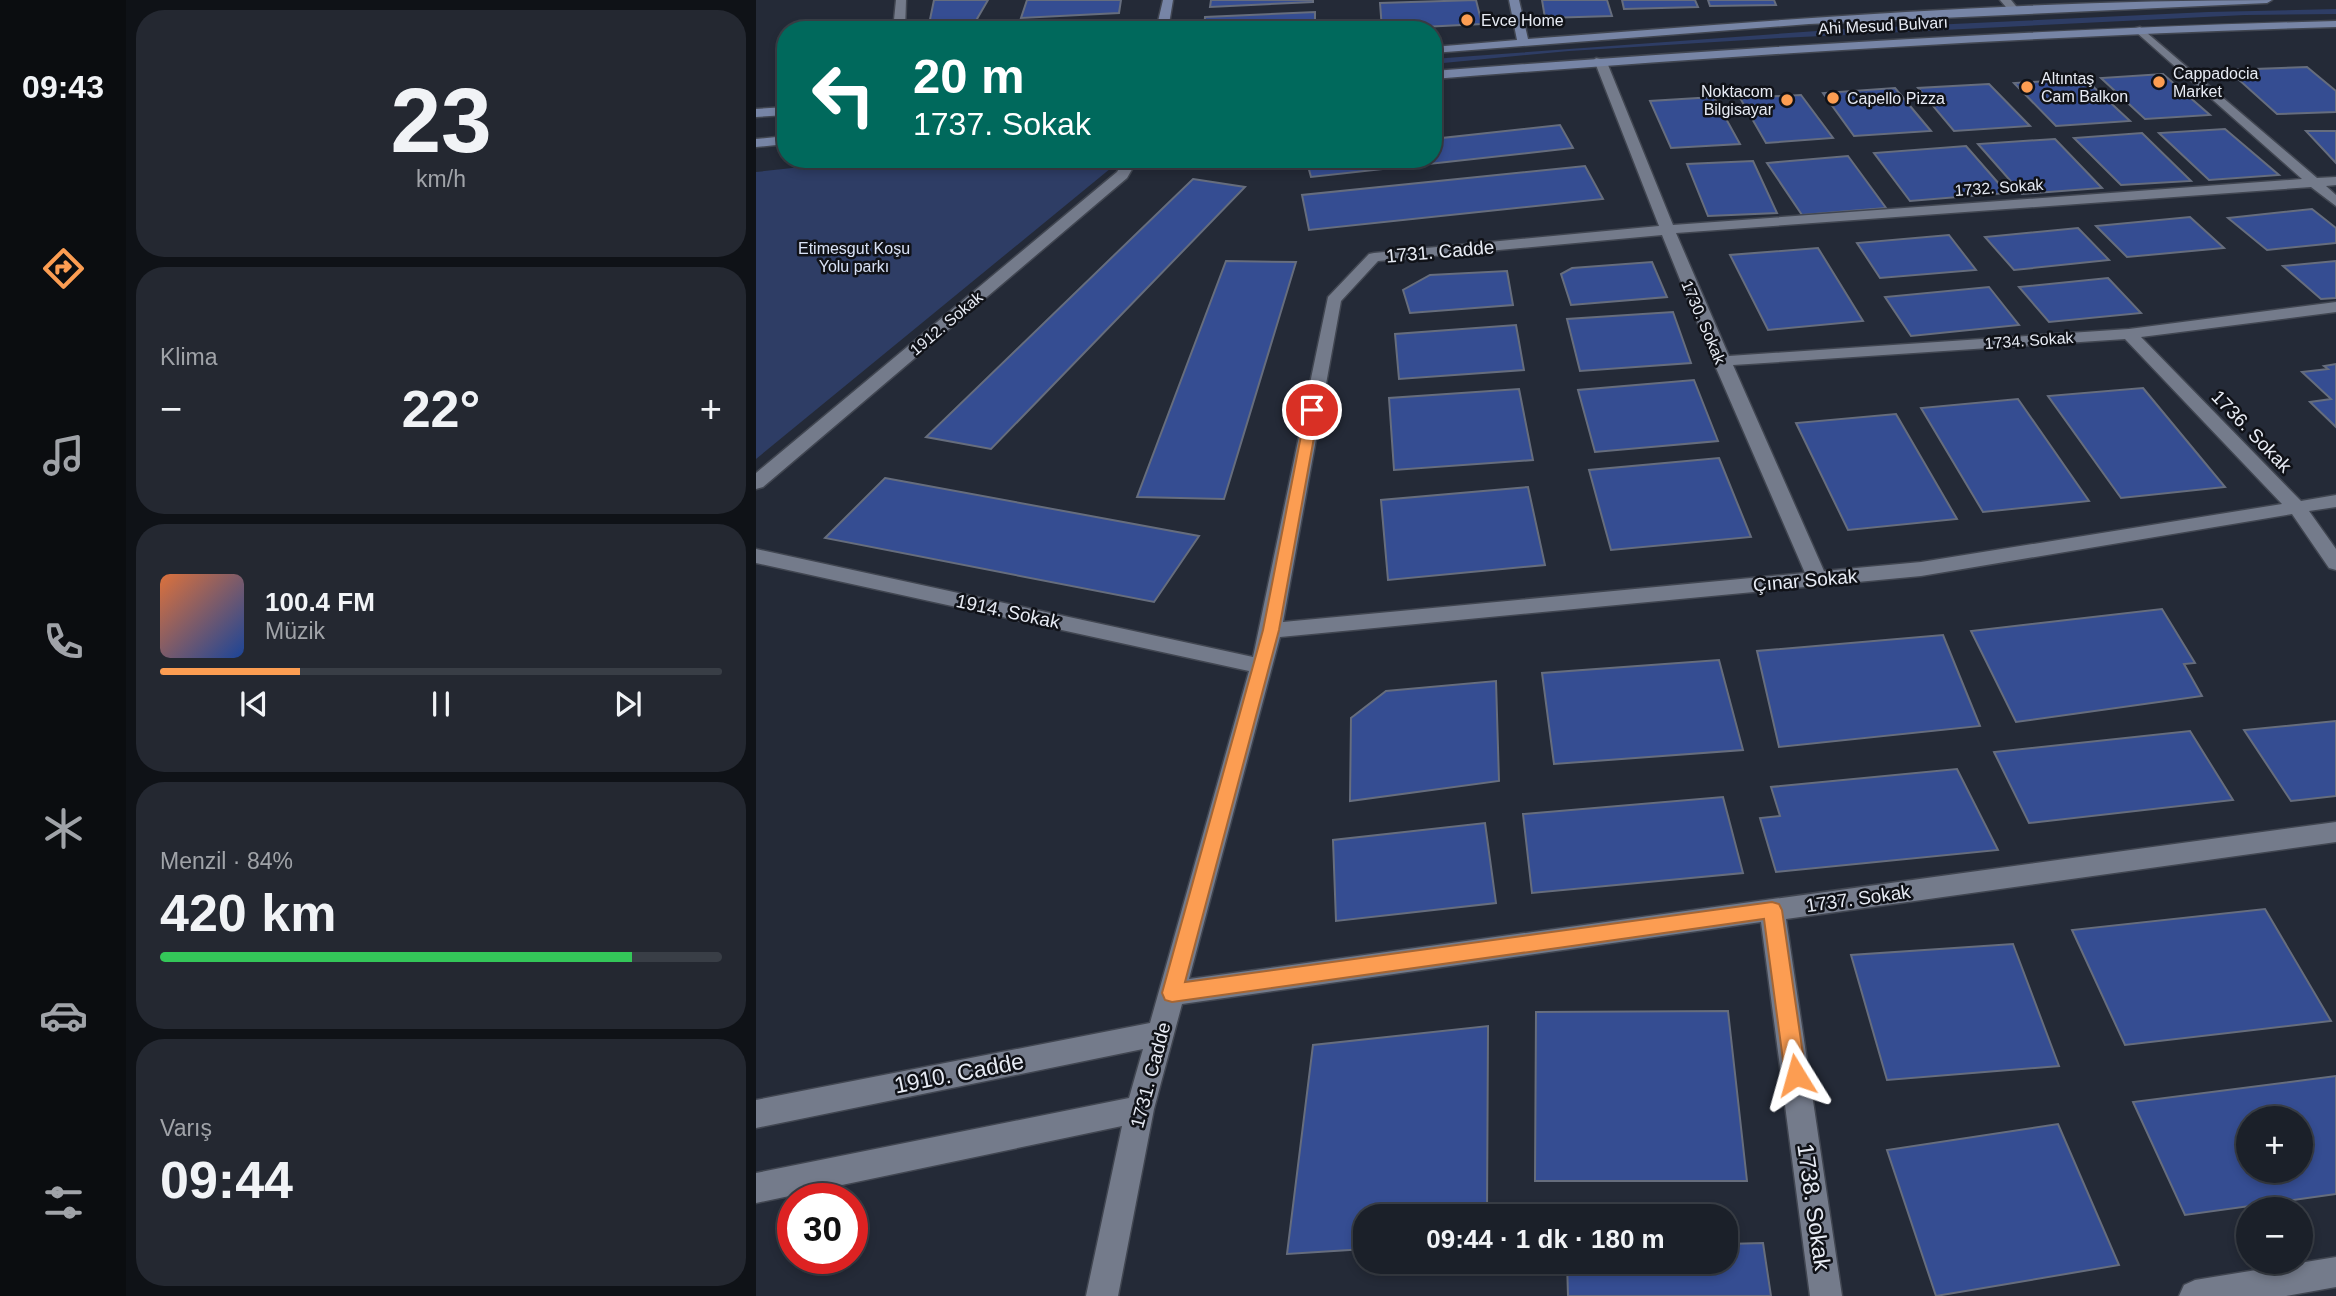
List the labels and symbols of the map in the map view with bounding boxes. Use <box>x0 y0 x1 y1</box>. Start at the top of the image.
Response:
marker: Evce Home <box>1459 12 1475 28</box>
place label: Evce Home <box>1481 12 1564 29</box>
street label: Ahi Mesud Bulvarı <box>1818 14 1948 37</box>
place label: Cappadocia Market <box>2173 65 2259 100</box>
place label: Altıntaş Cam Balkon <box>2041 70 2128 105</box>
marker: Cappadocia Market <box>2151 74 2167 90</box>
marker: Altıntaş Cam Balkon <box>2019 79 2035 95</box>
place label: Noktacom Bilgisayar <box>1701 83 1774 118</box>
marker: Capello Pizza <box>1825 90 1841 106</box>
place label: Capello Pizza <box>1847 90 1945 107</box>
marker: Noktacom Bilgisayar <box>1779 92 1795 108</box>
street label: 1732. Sokak <box>1954 176 2045 199</box>
street label: 1731. Cadde <box>1385 236 1495 267</box>
park label: Etimesgut Koşu Yolu parkı <box>798 240 910 275</box>
street label: 1730. Sokak <box>1678 278 1729 367</box>
street label: 1912. Sokak <box>907 288 987 358</box>
street label: 1734. Sokak <box>1984 329 2075 352</box>
pin <box>1282 380 1342 440</box>
street label: 1736. Sokak <box>2207 386 2296 477</box>
street label: Çınar Sokak <box>1752 565 1859 596</box>
street label: 1914. Sokak <box>954 590 1062 633</box>
street label: 1737. Sokak <box>1804 881 1912 916</box>
street label: 1731. Cadde <box>1126 1020 1175 1130</box>
position arrow <box>1759 1038 1833 1112</box>
street label: 1910. Cadde <box>892 1048 1026 1098</box>
street label: 1738. Sokak <box>1792 1142 1836 1273</box>
speed limit sign: 30 <box>777 1183 868 1274</box>

